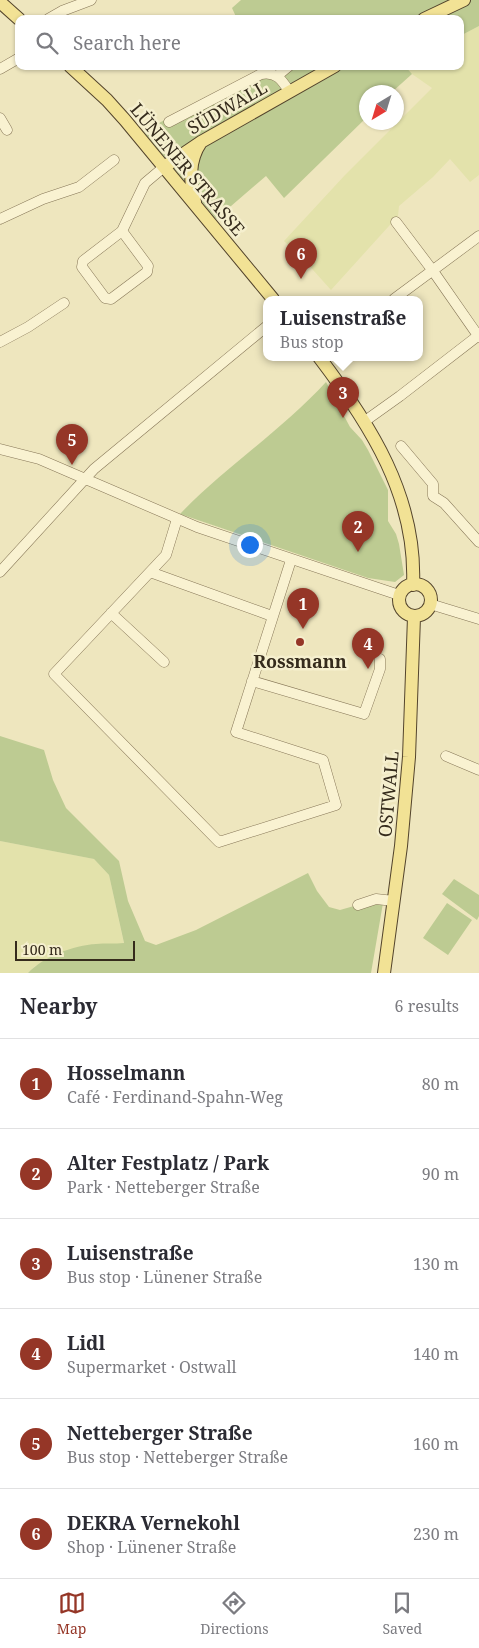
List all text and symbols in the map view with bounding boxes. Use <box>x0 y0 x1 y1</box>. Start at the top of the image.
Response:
search box <box>15 15 464 70</box>
icon: search <box>33 29 61 57</box>
text: Search here <box>73 30 181 56</box>
street label: SÜDWALL <box>183 75 271 139</box>
north arrow <box>359 85 404 130</box>
street label: LÜNENER STRASSE <box>125 98 251 240</box>
pin: 6 <box>285 238 317 279</box>
popup <box>263 296 423 361</box>
text: Luisenstraße <box>280 305 406 331</box>
text: Bus stop <box>280 331 344 353</box>
pin: 3 <box>327 377 359 418</box>
pin: 5 <box>56 424 88 465</box>
pin: 2 <box>342 511 374 552</box>
your location <box>237 532 263 558</box>
pin: 1 <box>287 588 319 629</box>
pin: 4 <box>352 628 384 669</box>
marker: Rossmann <box>294 636 306 648</box>
place label: Rossmann <box>253 649 347 673</box>
street label: OSTWALL <box>372 750 404 838</box>
scale bar <box>15 938 135 961</box>
text: 100 m <box>22 940 62 959</box>
text: Nearby <box>20 992 98 1020</box>
text: 6 results <box>395 995 459 1017</box>
text: Hosselmann <box>67 1060 186 1086</box>
text: 1 <box>31 1073 41 1095</box>
text: 80 m <box>422 1073 459 1095</box>
text: Café · Ferdinand-Spahn-Weg <box>67 1086 283 1108</box>
text: Alter Festplatz / Park <box>67 1150 269 1176</box>
text: 2 <box>31 1163 41 1185</box>
text: 90 m <box>422 1163 459 1185</box>
text: Park · Netteberger Straße <box>67 1176 260 1198</box>
text: Luisenstraße <box>67 1240 194 1266</box>
text: 3 <box>31 1253 41 1275</box>
text: 130 m <box>413 1253 459 1275</box>
text: Bus stop · Lünener Straße <box>67 1266 262 1288</box>
text: Lidl <box>67 1330 105 1356</box>
text: 4 <box>31 1343 41 1365</box>
text: 140 m <box>413 1343 459 1365</box>
text: Supermarket · Ostwall <box>67 1356 236 1378</box>
text: Netteberger Straße <box>67 1420 253 1446</box>
text: 5 <box>31 1433 41 1455</box>
text: 160 m <box>413 1433 459 1455</box>
text: Bus stop · Netteberger Straße <box>67 1446 288 1468</box>
text: DEKRA Vernekohl <box>67 1510 240 1536</box>
text: 6 <box>31 1523 41 1545</box>
text: 230 m <box>413 1523 459 1545</box>
text: Shop · Lünener Straße <box>67 1536 236 1558</box>
tab: Map <box>57 1589 86 1638</box>
tab: Directions <box>200 1589 269 1638</box>
tab: Saved <box>382 1589 422 1638</box>

